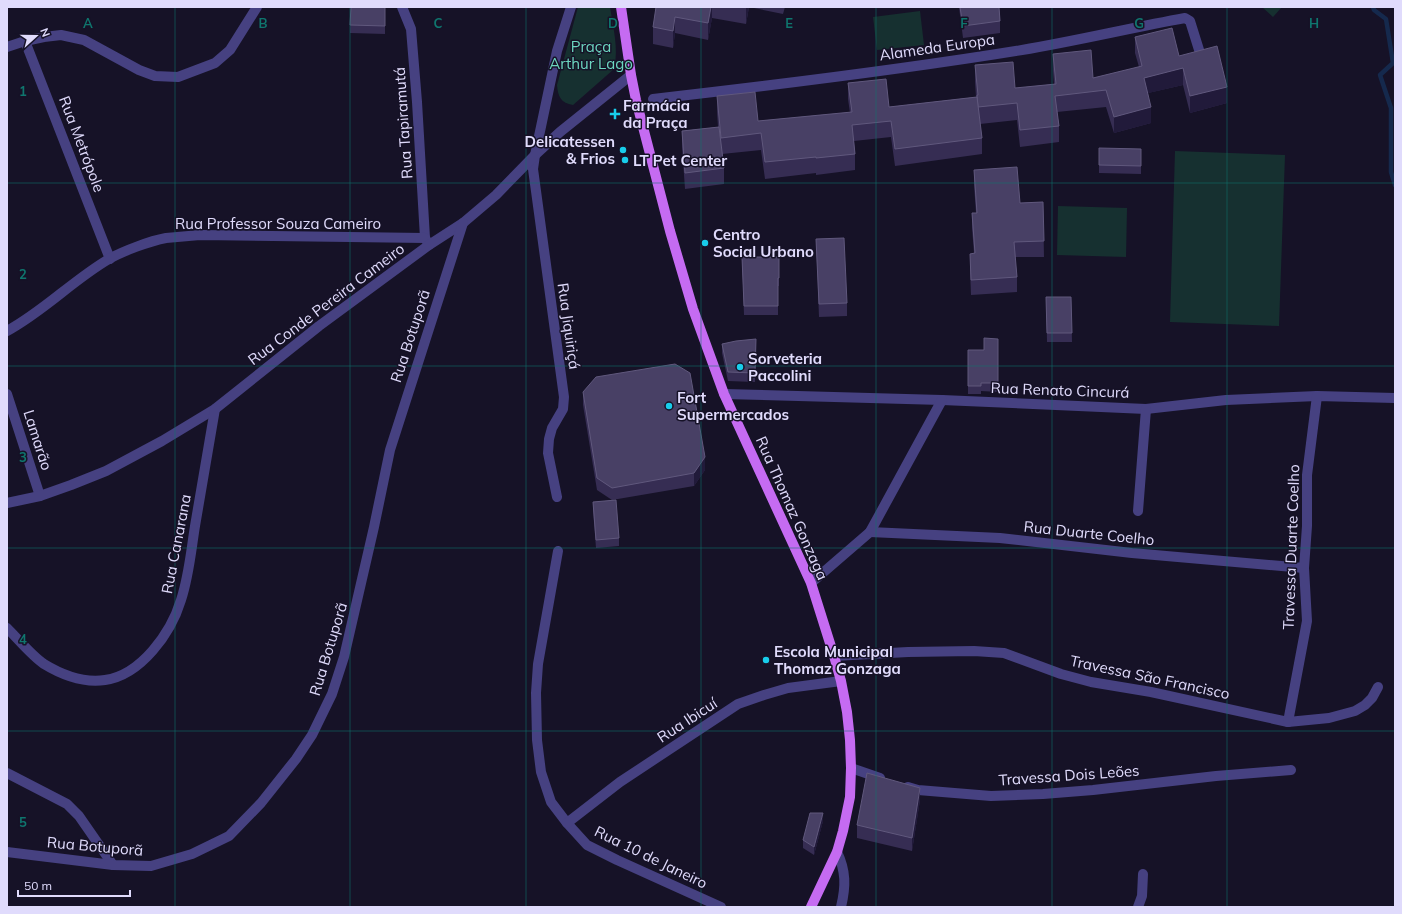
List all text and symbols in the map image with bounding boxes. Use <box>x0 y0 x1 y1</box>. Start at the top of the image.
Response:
text: A <box>83 15 93 31</box>
text: B <box>259 15 268 31</box>
text: C <box>434 15 443 31</box>
text: D <box>608 15 618 31</box>
text: E <box>785 15 793 31</box>
text: F <box>960 15 968 31</box>
text: G <box>1134 15 1144 31</box>
text: H <box>1309 15 1319 31</box>
north arrow <box>16 16 56 56</box>
text: N <box>37 26 53 39</box>
street label: Alameda Europa <box>878 30 996 64</box>
park label: Praça Arthur Lago <box>549 37 633 73</box>
street label: Rua Tapiramutá <box>390 67 416 179</box>
text: 1 <box>19 83 27 99</box>
street label: Rua Metrópole <box>55 93 109 195</box>
place label: Farmácia da Praça <box>623 96 690 132</box>
marker: Farmácia da Praça <box>610 109 620 119</box>
place label: Delicatessen & Frios <box>525 132 615 168</box>
marker: Delicatessen & Frios <box>618 145 628 155</box>
place label: LT Pet Center <box>633 151 727 170</box>
marker: LT Pet Center <box>620 155 630 165</box>
street label: Rua Professor Souza Cameiro <box>175 214 381 233</box>
place label: Centro Social Urbano <box>713 225 814 261</box>
marker: Centro Social Urbano <box>700 238 710 248</box>
street label: Rua Conde Pereira Cameiro <box>244 239 408 369</box>
text: 2 <box>19 266 27 282</box>
street label: Rua Jiquiriçá <box>554 282 584 370</box>
street label: Rua Botuporã <box>386 287 434 385</box>
place label: Sorveteria Paccolini <box>748 349 822 385</box>
marker: Sorveteria Paccolini <box>735 362 745 372</box>
street label: Rua Renato Cincurá <box>990 378 1130 402</box>
place label: Fort Supermercados <box>677 388 789 424</box>
marker: Fort Supermercados <box>664 401 674 411</box>
street label: Lamarão <box>19 407 57 473</box>
street label: Rua Thomaz Gonzaga <box>752 433 832 583</box>
text: 3 <box>19 449 27 465</box>
street label: Travessa Duarte Coelho <box>1279 464 1303 630</box>
street label: Rua Canarana <box>157 493 195 595</box>
street label: Rua Duarte Coelho <box>1023 517 1155 549</box>
street label: Rua Botuporã <box>305 600 351 698</box>
text: 4 <box>19 631 27 647</box>
place label: Escola Municipal Thomaz Gonzaga <box>774 642 901 678</box>
street label: Travessa São Francisco <box>1069 651 1231 703</box>
marker: Escola Municipal Thomaz Gonzaga <box>761 655 771 665</box>
street label: Rua Ibicuí <box>653 693 722 747</box>
street label: Travessa Dois Leões <box>998 761 1140 789</box>
text: 5 <box>19 814 27 830</box>
street label: Rua 10 de Janeiro <box>591 821 711 893</box>
street label: Rua Botuporã <box>46 832 144 860</box>
scale bar <box>18 872 130 898</box>
text: 50 m <box>24 878 52 893</box>

